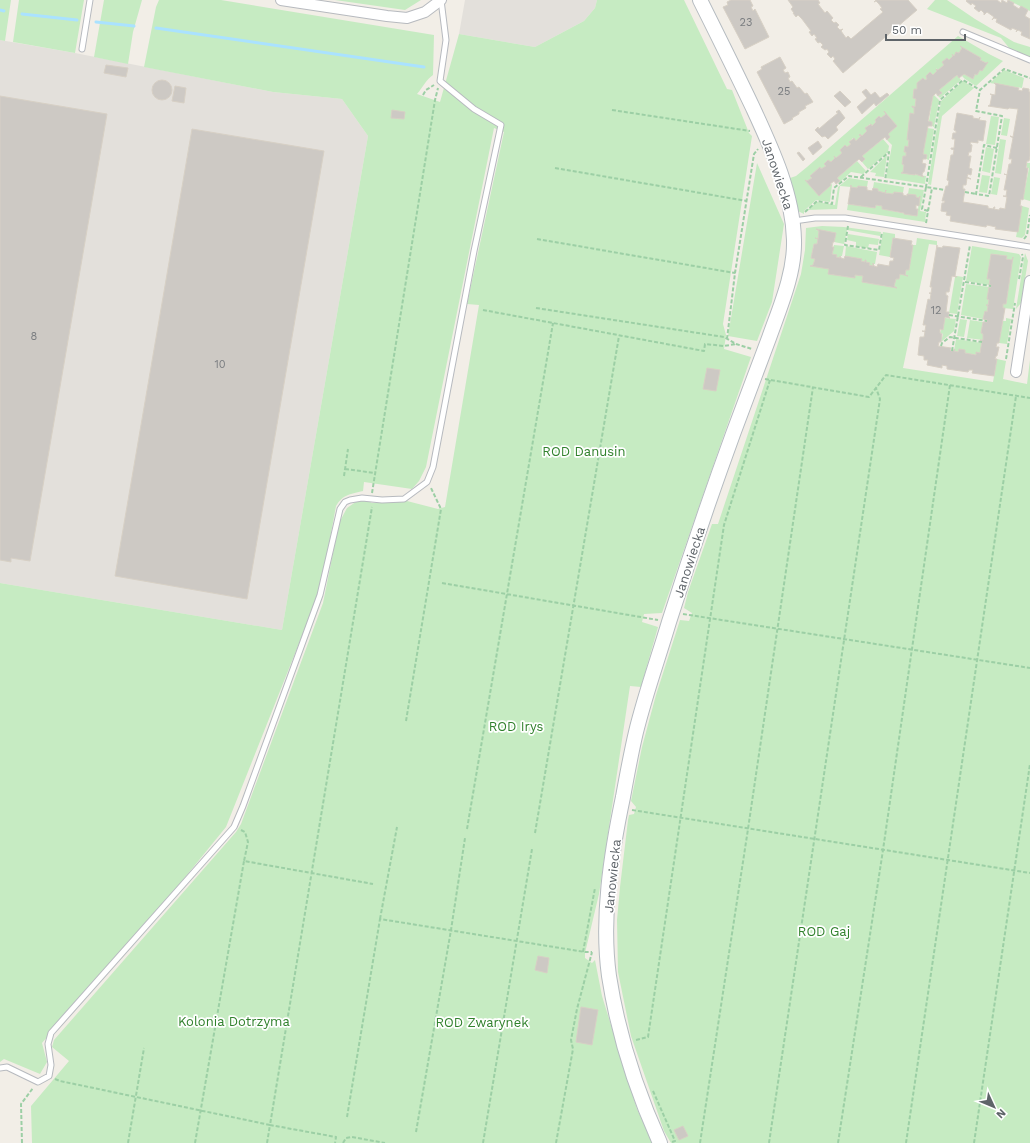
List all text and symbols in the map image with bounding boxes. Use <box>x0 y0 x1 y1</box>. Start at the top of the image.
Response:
house number: 23 <box>740 16 752 29</box>
scale bar <box>886 16 965 42</box>
text: 50 m <box>892 23 922 37</box>
house number: 25 <box>778 85 790 98</box>
street label: Janowiecka <box>759 137 796 212</box>
house number: 12 <box>931 304 941 317</box>
house number: 8 <box>31 330 38 343</box>
house number: 10 <box>214 358 226 371</box>
park label: ROD Danusin <box>542 444 626 459</box>
street label: Janowiecka <box>671 524 708 600</box>
park label: ROD Irys <box>489 719 543 734</box>
street label: Janowiecka <box>601 838 624 914</box>
park label: ROD Gaj <box>798 924 850 939</box>
park label: Kolonia Dotrzyma <box>178 1014 291 1029</box>
park label: ROD Zwarynek <box>435 1015 529 1030</box>
north arrow <box>974 1087 1014 1127</box>
text: N <box>993 1106 1008 1121</box>

